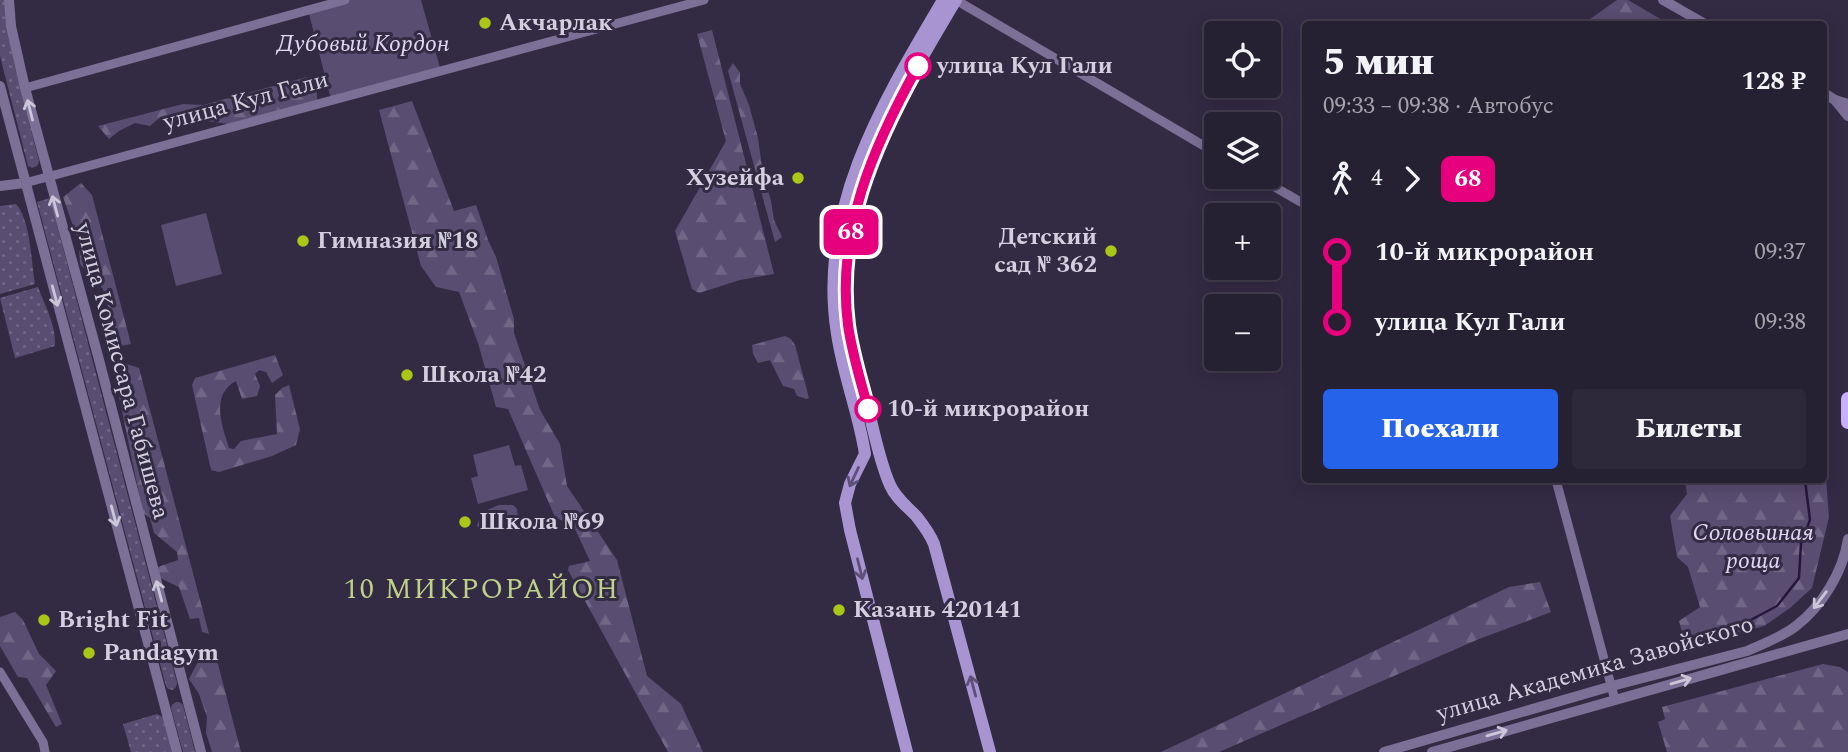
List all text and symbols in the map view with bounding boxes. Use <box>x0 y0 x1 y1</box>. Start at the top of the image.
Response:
place label: Акчарлак <box>499 5 613 41</box>
marker: Акчарлак <box>477 15 493 31</box>
map controls <box>1204 21 1281 371</box>
button: locate <box>1204 21 1281 98</box>
park label: Дубовый Кордон <box>275 26 450 62</box>
text: 5 мин <box>1323 34 1434 92</box>
place label: улица Кул Гали <box>936 48 1113 84</box>
marker: улица Кул Гали <box>905 53 931 79</box>
text: 128 ₽ <box>1741 61 1806 101</box>
street label: улица Кул Гали <box>158 62 333 141</box>
text: 09:33 – 09:38 · Автобус <box>1323 89 1554 124</box>
one-way arrow <box>23 100 36 122</box>
button: layers <box>1204 112 1281 189</box>
place label: Хузейфа <box>686 160 785 196</box>
icon: walk <box>1323 160 1361 198</box>
icon: forward <box>1393 160 1431 198</box>
text: 4 <box>1371 161 1383 196</box>
text: 68 <box>1455 161 1481 197</box>
marker: Хузейфа <box>790 170 806 186</box>
one-way arrow <box>48 195 61 217</box>
button: + <box>1204 203 1281 280</box>
line badge: 68 <box>820 209 882 255</box>
text: 68 <box>838 214 864 250</box>
street label: улица Комиссара Габишева <box>65 218 179 523</box>
place label: Детский сад № 362 <box>994 219 1097 283</box>
place label: Гимназия №18 <box>317 223 478 259</box>
text: 10-й микрорайон <box>1375 232 1594 272</box>
marker: Гимназия №18 <box>295 233 311 249</box>
text: 09:37 <box>1754 235 1806 270</box>
marker: Детский сад № 362 <box>1103 243 1119 259</box>
one-way arrow <box>49 285 62 307</box>
button: − <box>1204 294 1281 371</box>
text: улица Кул Гали <box>1375 302 1566 342</box>
text: 09:38 <box>1754 305 1806 340</box>
place label: Школа №42 <box>421 357 546 393</box>
marker: Школа №42 <box>399 367 415 383</box>
button: Поехали <box>1323 389 1558 469</box>
button: Билеты <box>1572 389 1806 469</box>
place label: 10-й микрорайон <box>887 391 1089 427</box>
marker: 10-й микрорайон <box>855 396 881 422</box>
one-way arrow <box>847 466 860 487</box>
one-way arrow <box>108 504 121 527</box>
place label: Школа №69 <box>479 504 604 540</box>
marker: Школа №69 <box>457 514 473 530</box>
park label: Соловьиная роща <box>1692 515 1814 579</box>
one-way arrow <box>854 557 867 580</box>
district label: 10 МИКРОРАЙОН <box>344 568 620 611</box>
one-way arrow <box>152 580 165 603</box>
one-way arrow <box>1813 591 1828 610</box>
place label: Казань 420141 <box>853 592 1022 628</box>
place label: Bright Fit <box>58 602 168 638</box>
marker: Казань 420141 <box>831 602 847 618</box>
street label: улица Академика Завойского <box>1431 606 1758 732</box>
marker: Bright Fit <box>36 612 52 628</box>
place label: Pandagym <box>103 635 219 671</box>
marker: Pandagym <box>81 645 97 661</box>
one-way arrow <box>1669 674 1692 687</box>
one-way arrow <box>966 675 979 698</box>
one-way arrow <box>1486 726 1508 739</box>

